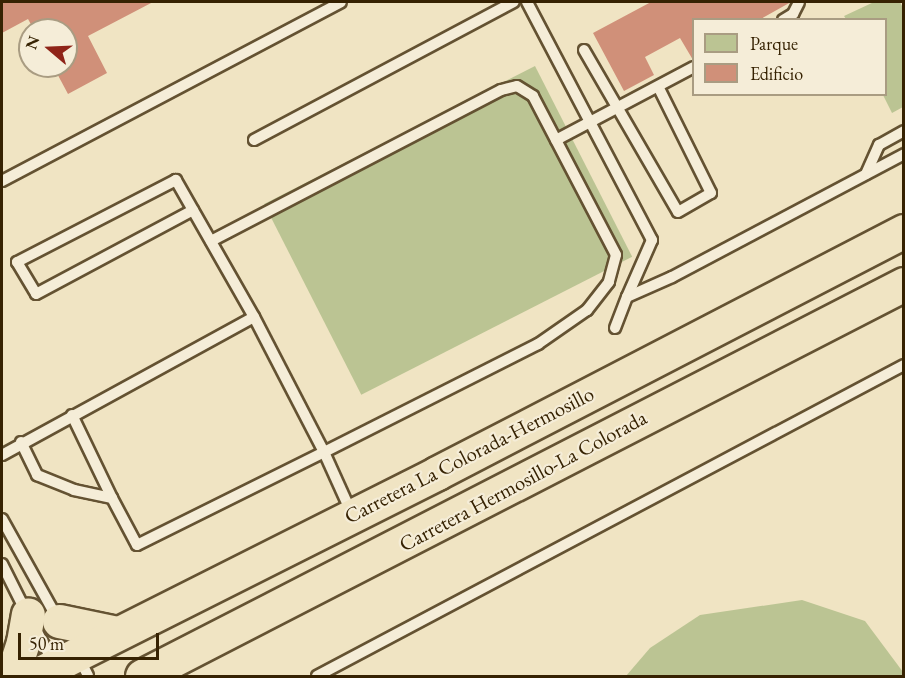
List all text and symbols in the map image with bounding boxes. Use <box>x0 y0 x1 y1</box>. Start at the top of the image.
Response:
north arrow <box>18 18 78 78</box>
legend <box>692 18 887 96</box>
text: Parque <box>750 32 798 55</box>
text: N <box>20 33 44 52</box>
text: Edificio <box>750 62 803 85</box>
street label: Carretera La Colorada-Hermosillo <box>340 381 598 529</box>
street label: Carretera Hermosillo-La Colorada <box>395 405 651 557</box>
scale bar <box>21 621 162 659</box>
text: 50 m <box>29 632 64 655</box>

